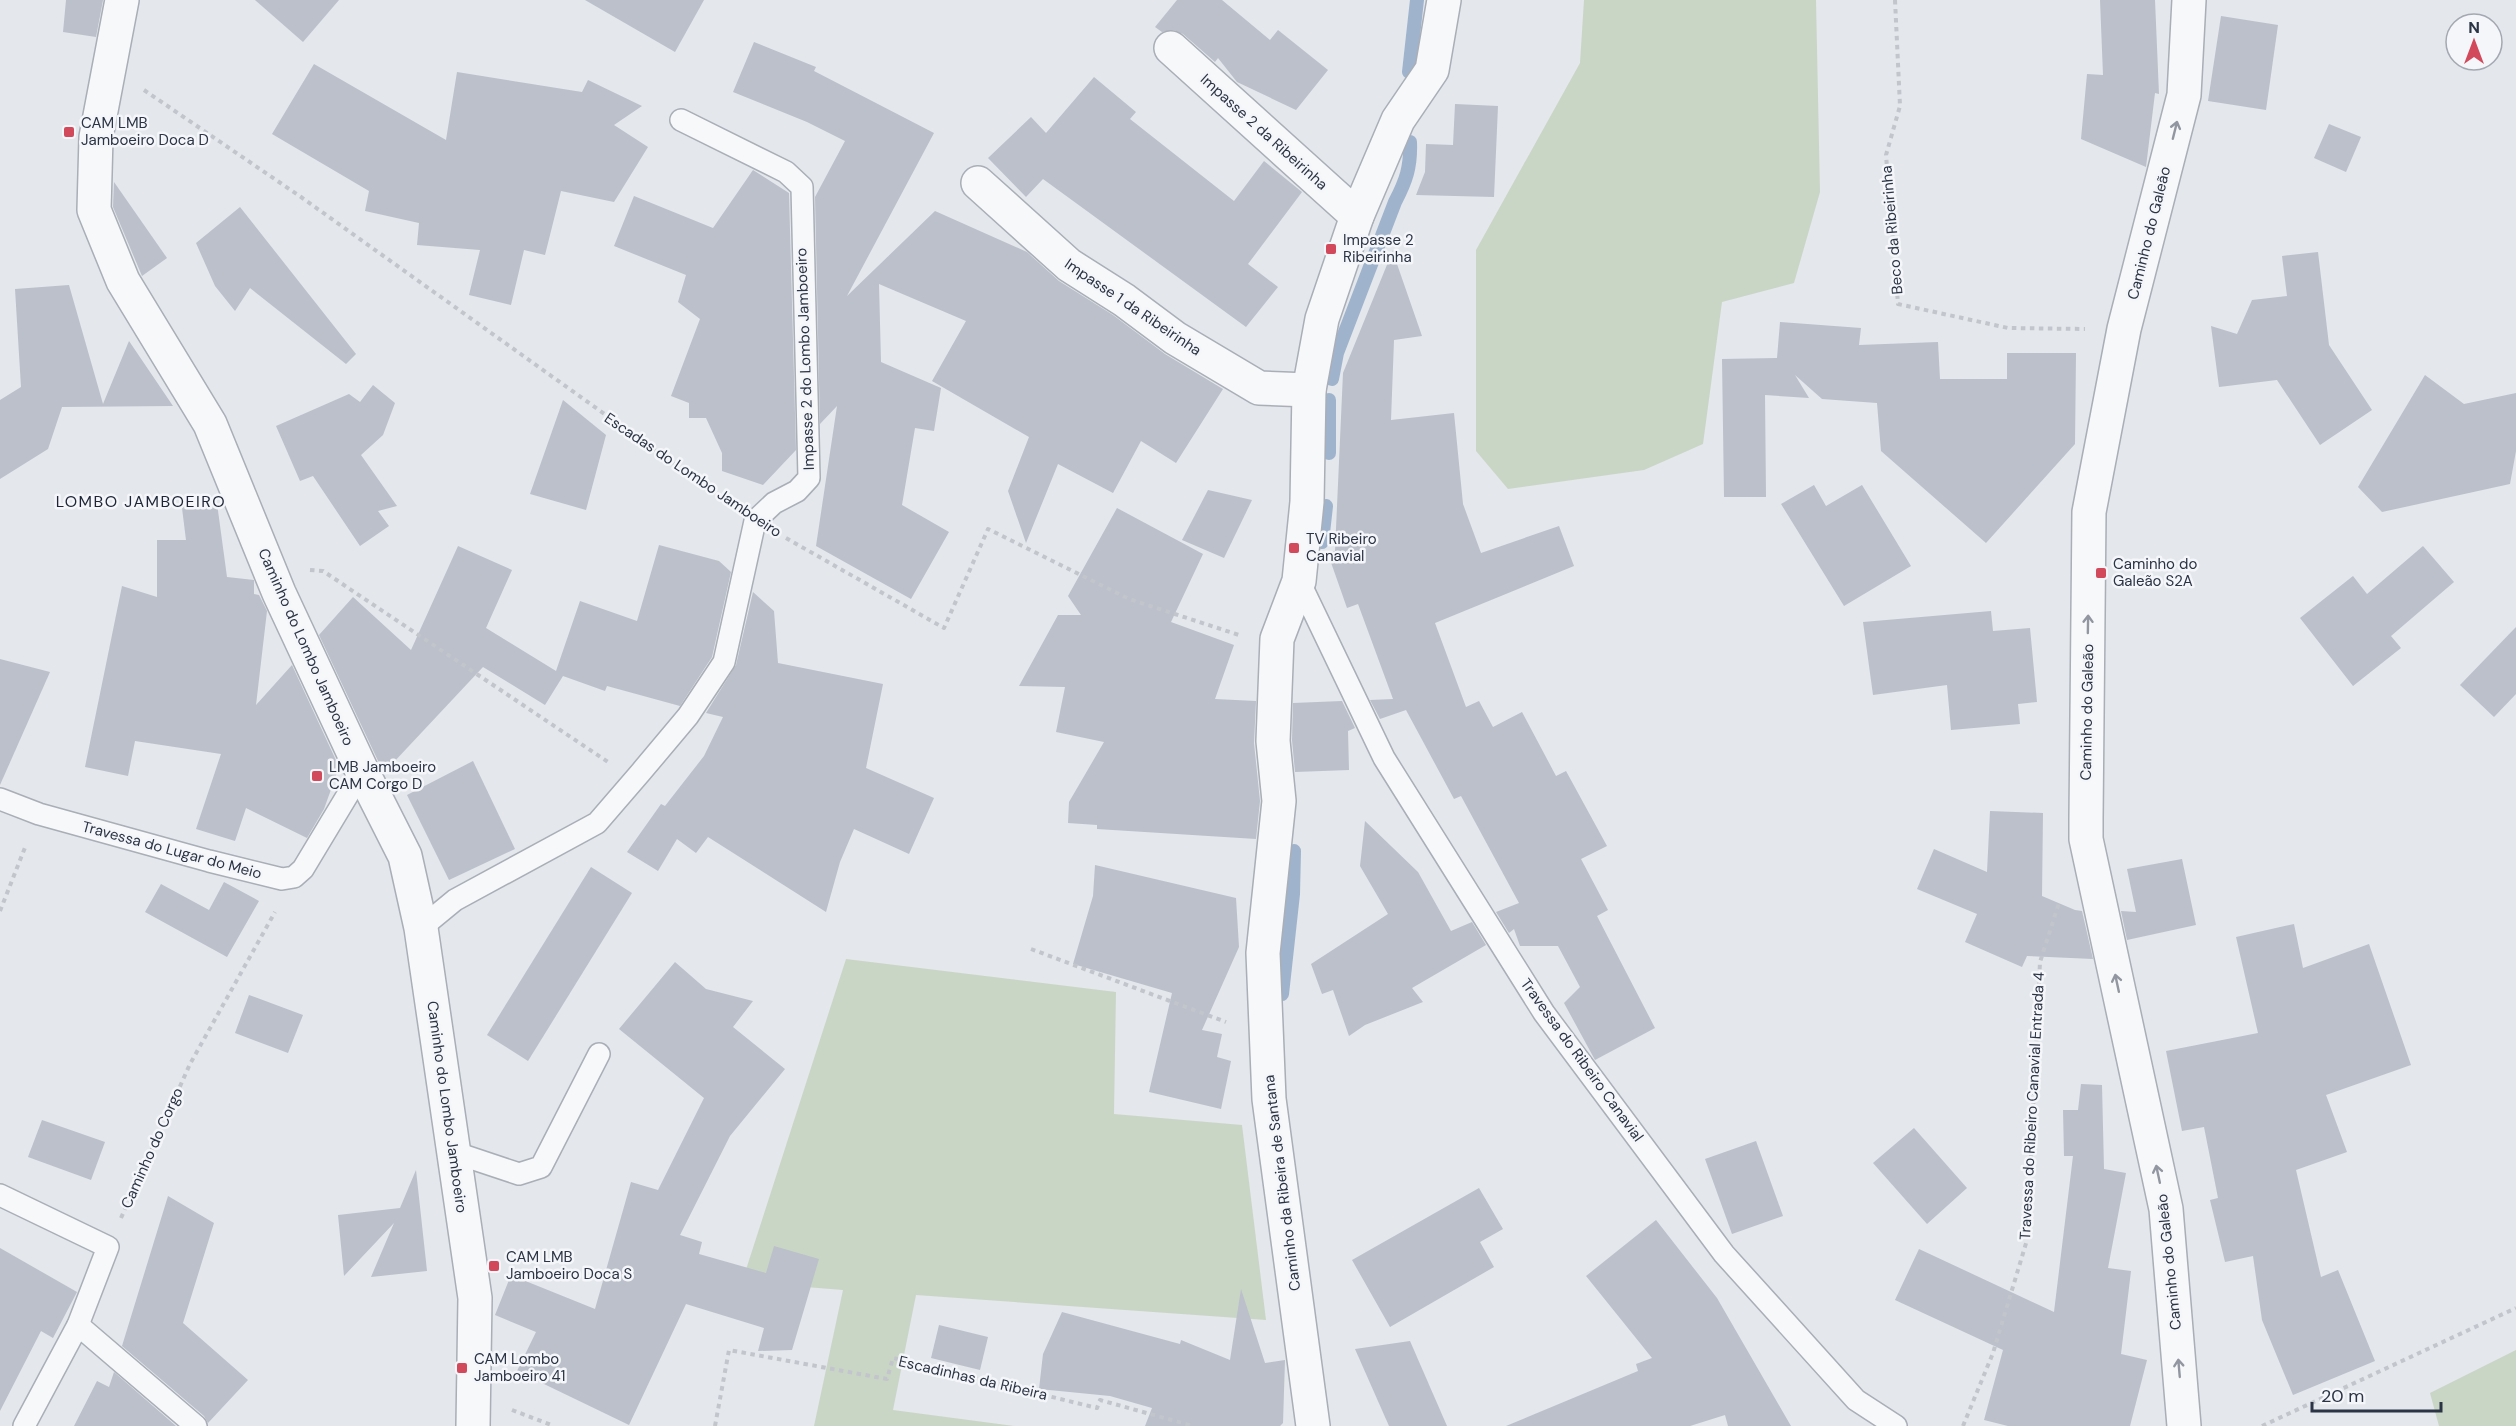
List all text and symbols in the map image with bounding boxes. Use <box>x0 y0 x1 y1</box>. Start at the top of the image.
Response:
north arrow <box>2444 12 2504 72</box>
text: N <box>2468 17 2480 38</box>
street label: Impasse 2 da Ribeirinha <box>1196 69 1332 195</box>
place label: CAM LMB Jamboeiro Doca D <box>81 113 209 150</box>
one-way arrow <box>2169 121 2181 140</box>
marker: CAM LMB Jamboeiro Doca D <box>62 125 76 139</box>
street label: Caminho do Galeão <box>2123 164 2175 302</box>
street label: Beco da Ribeirinha <box>1876 165 1908 295</box>
place label: Impasse 2 Ribeirinha <box>1343 230 1414 267</box>
marker: Impasse 2 Ribeirinha <box>1324 242 1338 256</box>
street label: Impasse 2 do Lombo Jamboeiro <box>791 247 819 471</box>
street label: Impasse 1 da Ribeirinha <box>1061 254 1205 360</box>
street label: Escadas do Lombo Jamboeiro <box>600 408 786 542</box>
district label: LOMBO JAMBOEIRO <box>56 491 226 512</box>
place label: TV Ribeiro Canavial <box>1306 529 1377 566</box>
marker: TV Ribeiro Canavial <box>1287 541 1301 555</box>
street label: Caminho do Lombo Jamboeiro <box>253 545 359 749</box>
place label: Caminho do Galeão S2A <box>2113 554 2197 591</box>
marker: Caminho do Galeão S2A <box>2094 566 2108 580</box>
one-way arrow <box>2082 614 2094 634</box>
street label: Caminho do Galeão <box>2076 643 2098 781</box>
place label: LMB Jamboeiro CAM Corgo D <box>329 757 436 794</box>
marker: LMB Jamboeiro CAM Corgo D <box>310 769 324 783</box>
street label: Travessa do Lugar do Meio <box>80 816 264 884</box>
street label: Travessa do Ribeiro Canavial Entrada 4 <box>2015 971 2049 1241</box>
street label: Travessa do Ribeiro Canavial <box>1516 974 1648 1146</box>
one-way arrow <box>2111 974 2122 994</box>
street label: Caminho do Lombo Jamboeiro <box>422 1000 472 1214</box>
street label: Caminho da Ribeira de Santana <box>1259 1074 1305 1292</box>
street label: Caminho do Corgo <box>116 1084 188 1212</box>
one-way arrow <box>2152 1165 2164 1184</box>
street label: Caminho do Galeão <box>2152 1193 2186 1331</box>
place label: CAM LMB Jamboeiro Doca S <box>506 1247 633 1284</box>
marker: CAM LMB Jamboeiro Doca S <box>487 1259 501 1273</box>
place label: CAM Lombo Jamboeiro 41 <box>474 1349 565 1386</box>
street label: Escadinhas da Ribeira <box>897 1351 1049 1405</box>
one-way arrow <box>2173 1358 2184 1378</box>
marker: CAM Lombo Jamboeiro 41 <box>455 1361 469 1375</box>
scale bar <box>2312 1375 2441 1413</box>
text: 20 m <box>2321 1384 2364 1408</box>

